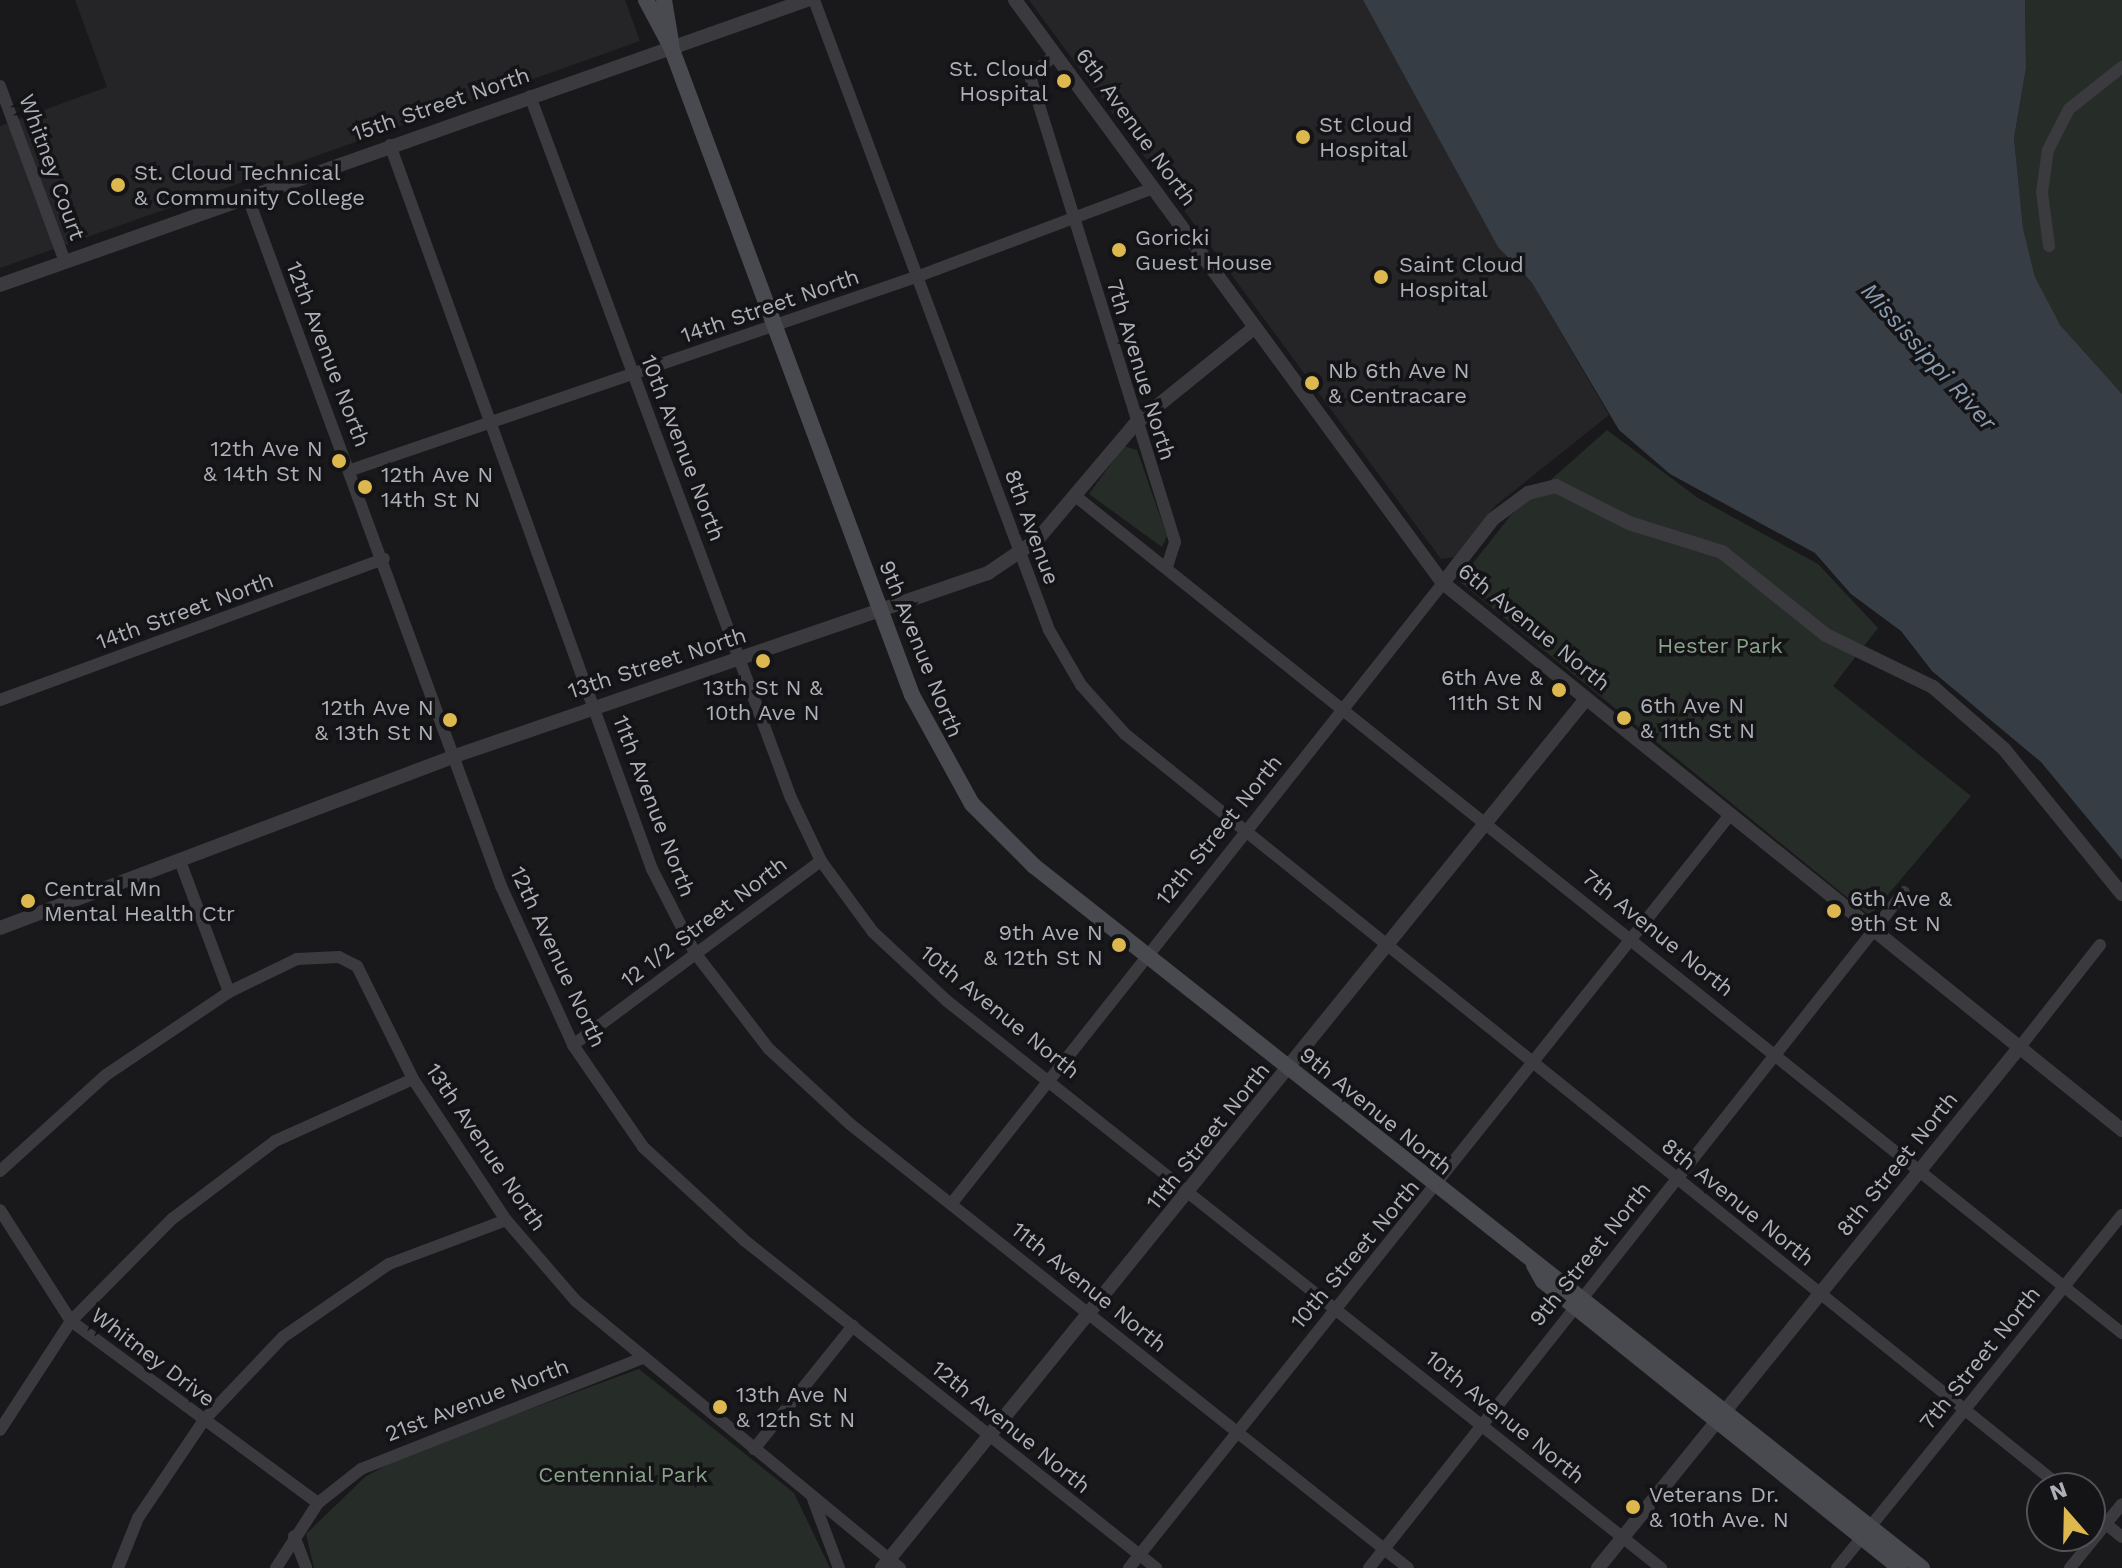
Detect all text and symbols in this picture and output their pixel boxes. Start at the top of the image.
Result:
street label: 6th Avenue North [1070,43,1202,211]
place label: St. Cloud Hospital [949,55,1048,106]
street label: 15th Street North [349,61,533,147]
marker: St. Cloud Hospital [1055,72,1073,90]
street label: Whitney Court [13,90,91,244]
place label: St Cloud Hospital [1319,111,1412,162]
marker: St Cloud Hospital [1294,128,1312,146]
place label: St. Cloud Technical & Community College [134,159,365,210]
marker: St. Cloud Technical & Community College [109,176,127,194]
place label: Goricki Guest House [1135,224,1273,276]
marker: Goricki Guest House [1110,241,1128,259]
place label: Saint Cloud Hospital [1399,251,1524,302]
street label: 12th Avenue North [280,257,376,451]
street label: 14th Street North [678,263,862,349]
marker: Saint Cloud Hospital [1370,266,1392,288]
street label: 7th Avenue North [1101,276,1181,464]
water label: Mississippi River [1854,277,2002,437]
street label: 10th Avenue North [635,351,731,545]
place label: Nb 6th Ave N & Centracare [1328,357,1471,408]
marker: Nb 6th Ave N & Centracare [1303,374,1321,392]
place label: 12th Ave N & 14th St N [202,435,323,486]
marker: 12th Ave N & 14th St N [330,452,348,470]
place label: 12th Ave N 14th St N [381,461,494,512]
street label: 8th Avenue [999,465,1065,589]
marker: 12th Ave N 14th St N [356,478,374,496]
street label: 9th Avenue North [873,556,969,742]
street label: 6th Avenue North [1452,557,1616,697]
street label: 14th Street North [93,567,277,655]
street label: 13th Street North [565,622,749,704]
park label: Hester Park [1657,633,1783,659]
marker: 13th St N & 10th Ave N [754,652,772,670]
place label: 6th Ave & 11th St N [1440,664,1543,716]
place label: 13th St N & 10th Ave N [703,674,823,726]
marker: 6th Ave & 11th St N [1550,681,1568,699]
place label: 6th Ave N & 11th St N [1640,692,1756,744]
place label: 12th Ave N & 13th St N [314,694,434,746]
marker: 6th Ave N & 11th St N [1615,709,1633,727]
marker: 12th Ave N & 13th St N [441,711,459,729]
street label: 11th Avenue North [607,711,701,901]
street label: 12th Street North [1150,750,1288,910]
street label: 12 1/2 Street North [616,851,792,993]
street label: 12th Avenue North [504,862,612,1052]
street label: 7th Avenue North [1577,863,1739,1003]
place label: Central Mn Mental Health Ctr [44,875,236,926]
place label: 6th Ave & 9th St N [1850,885,1953,936]
marker: Central Mn Mental Health Ctr [19,892,37,910]
marker: 6th Ave & 9th St N [1825,902,1843,920]
place label: 9th Ave N & 12th St N [983,919,1103,970]
marker: 9th Ave N & 12th St N [1110,936,1128,954]
street label: 10th Avenue North [915,939,1085,1085]
street label: 9th Avenue North [1294,1041,1458,1181]
street label: 11th Street North [1141,1057,1275,1215]
street label: 13th Avenue North [420,1058,552,1236]
street label: 8th Street North [1831,1087,1963,1241]
street label: 8th Avenue North [1656,1132,1820,1272]
street label: 10th Street North [1285,1174,1425,1334]
street label: 9th Street North [1524,1177,1656,1331]
street label: 11th Avenue North [1006,1216,1172,1358]
street label: 7th Street North [1914,1281,2046,1435]
street label: Whitney Drive [85,1302,221,1412]
street label: 10th Avenue North [1420,1344,1590,1490]
street label: 21st Avenue North [381,1353,573,1447]
street label: 12th Avenue North [926,1355,1096,1499]
place label: 13th Ave N & 12th St N [736,1381,856,1432]
marker: 13th Ave N & 12th St N [711,1398,729,1416]
park label: Centennial Park [538,1462,708,1488]
north arrow [2026,1472,2106,1552]
text: N [2046,1476,2070,1505]
place label: Veterans Dr. & 10th Ave. N [1649,1481,1790,1532]
marker: Veterans Dr. & 10th Ave. N [1624,1498,1642,1516]

